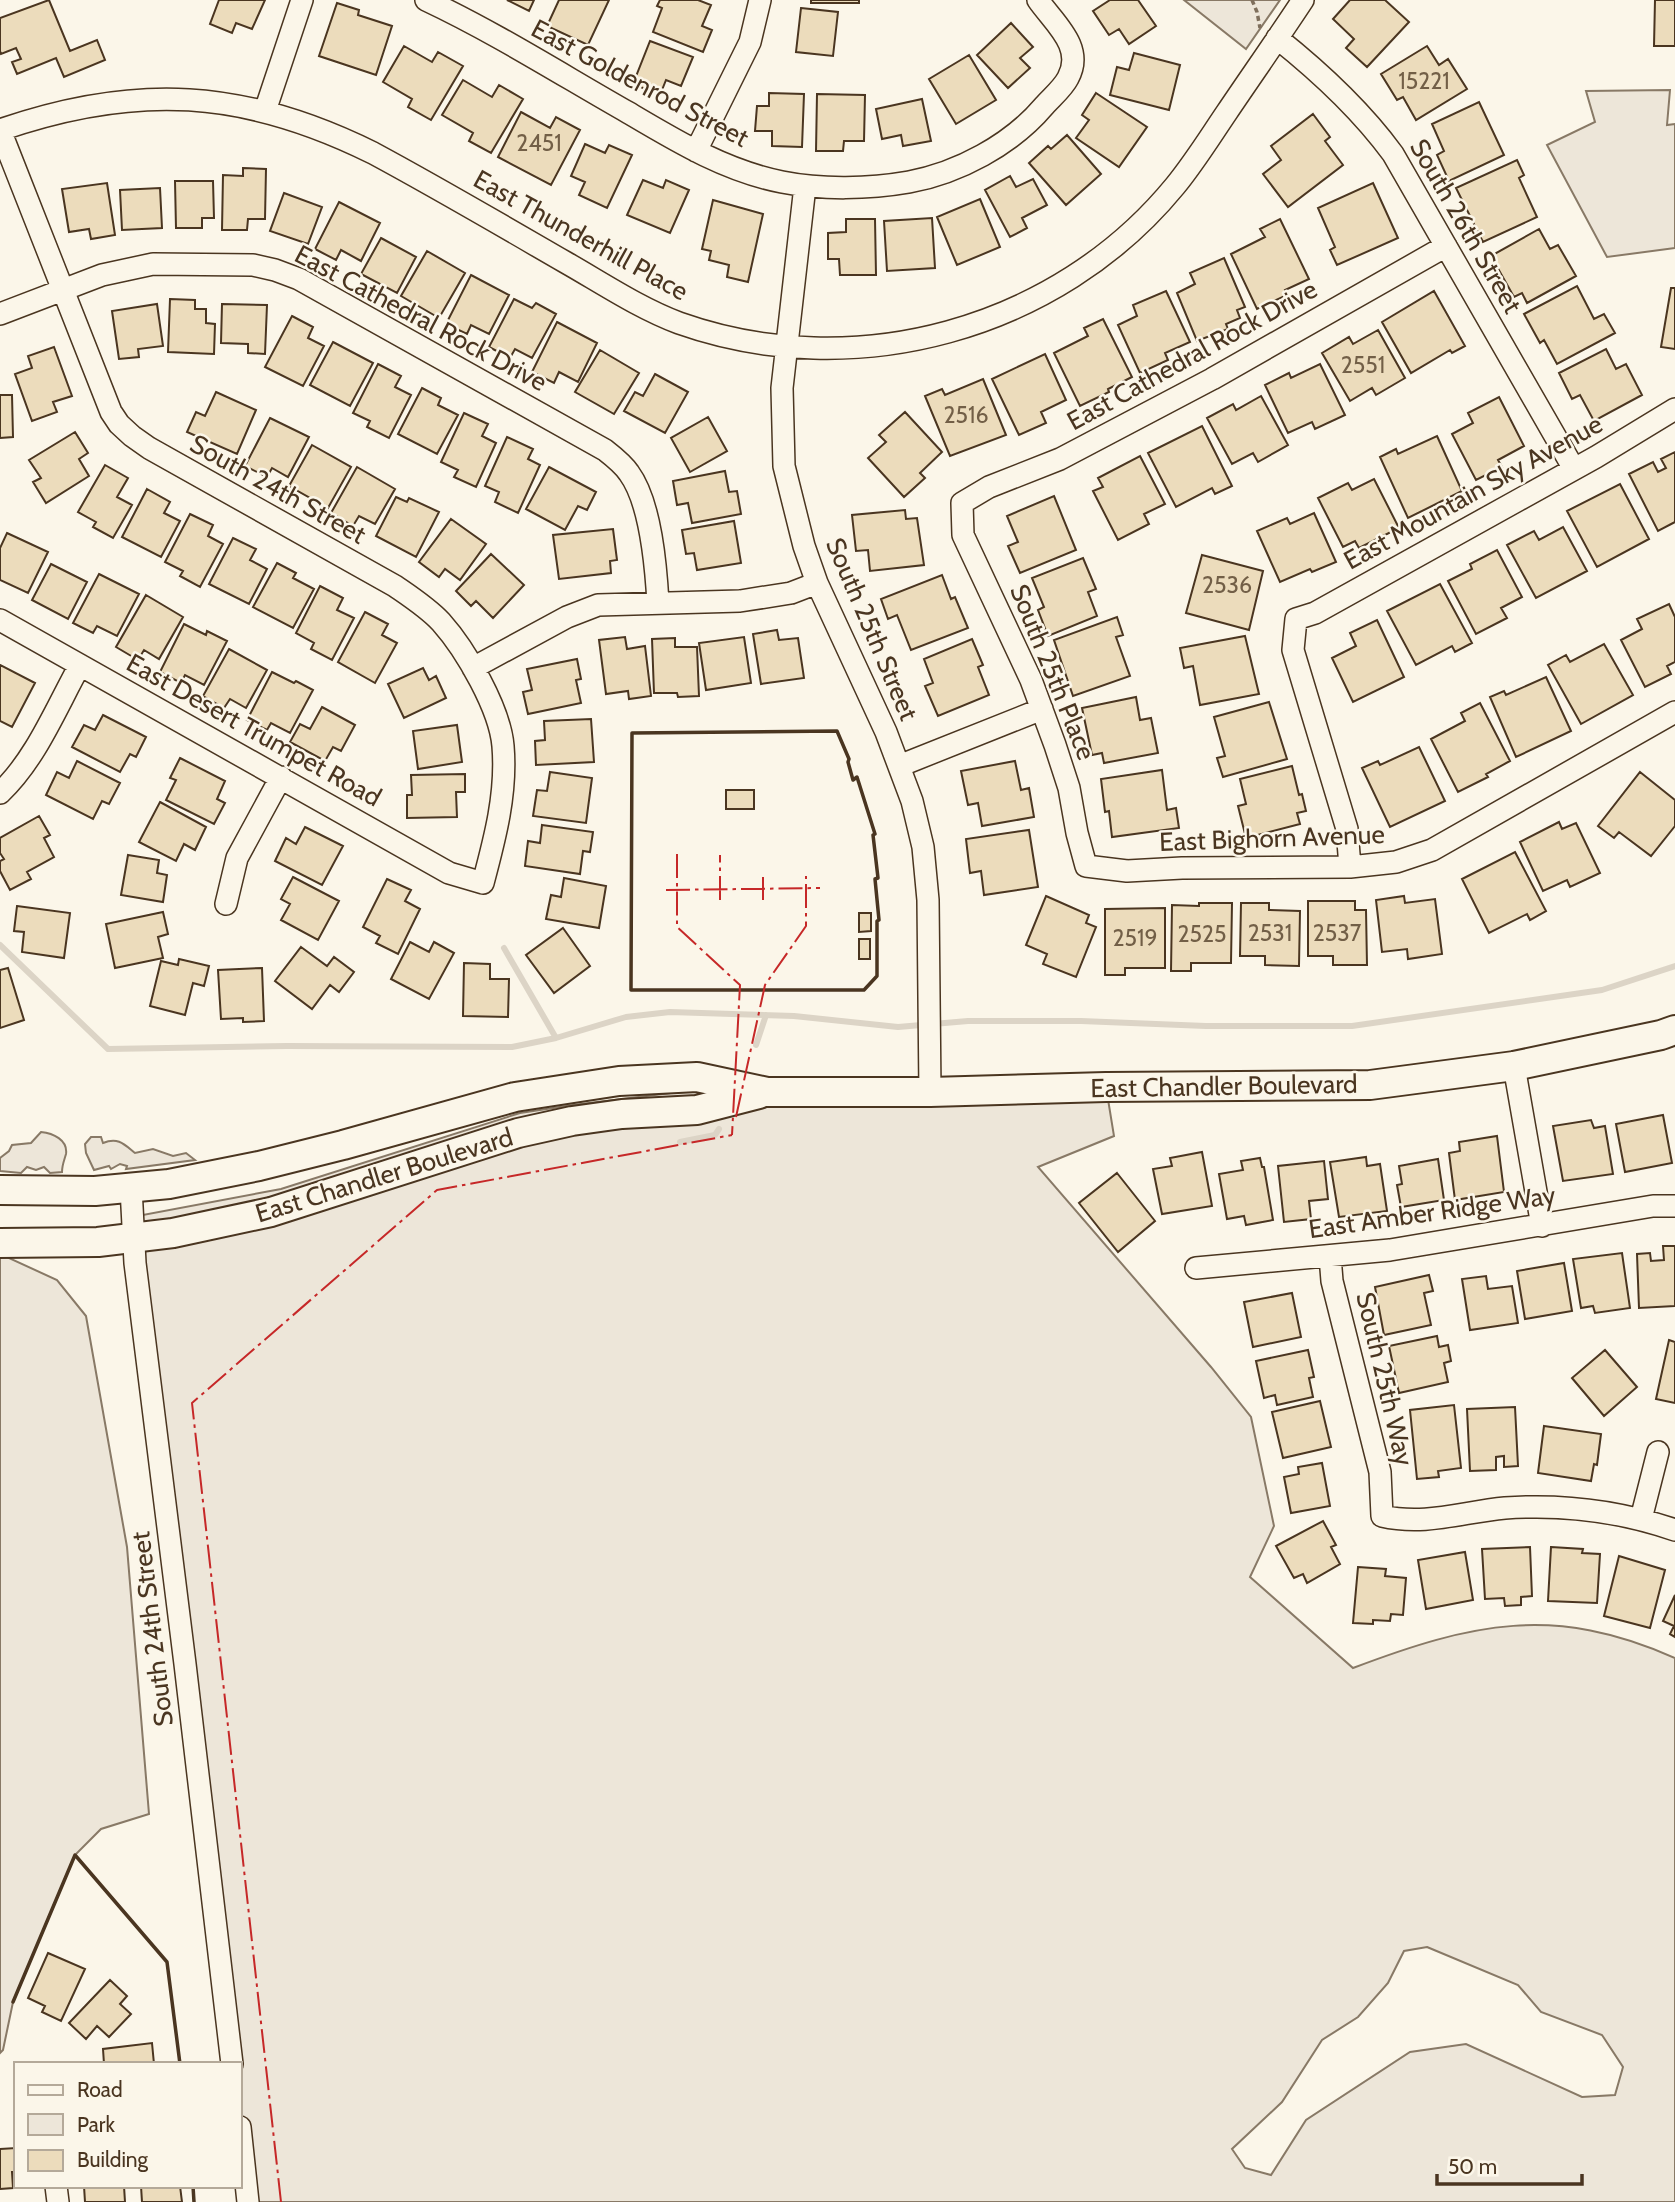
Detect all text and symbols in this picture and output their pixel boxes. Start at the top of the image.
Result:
street label: East Goldenrod Street [526,12,754,154]
house number: 15221 [1398,67,1450,95]
house number: 2451 [516,129,562,157]
street label: South 26th Street [1403,133,1529,319]
street label: East Thunderhill Place [468,163,694,307]
street label: East Cathedral Rock Drive [290,238,552,398]
street label: East Cathedral Rock Drive [1061,273,1323,437]
house number: 2551 [1341,351,1385,379]
house number: 2516 [943,401,989,429]
street label: East Mountain Sky Avenue [1338,408,1608,576]
street label: South 24th Street [185,427,372,551]
street label: South 25th Street [819,533,925,725]
house number: 2536 [1202,571,1252,599]
street label: South 25th Place [1003,580,1103,764]
street label: East Desert Trumpet Road [121,647,387,813]
street label: East Bighorn Avenue [1159,818,1385,858]
house number: 2531 [1248,919,1292,947]
house number: 2537 [1313,919,1362,947]
house number: 2525 [1178,920,1227,948]
house number: 2519 [1112,924,1158,952]
street label: East Chandler Boulevard [1090,1068,1358,1104]
street label: East Chandler Boulevard [252,1121,516,1229]
street label: East Amber Ridge Way [1306,1179,1558,1245]
street label: South 25th Way [1350,1289,1420,1469]
street label: South 24th Street [124,1530,180,1728]
legend [14,2062,242,2188]
text: Road [77,2077,123,2102]
text: Park [77,2112,115,2137]
scale bar [1437,2142,1582,2186]
text: Building [77,2147,149,2172]
text: 50 m [1448,2154,1497,2179]

